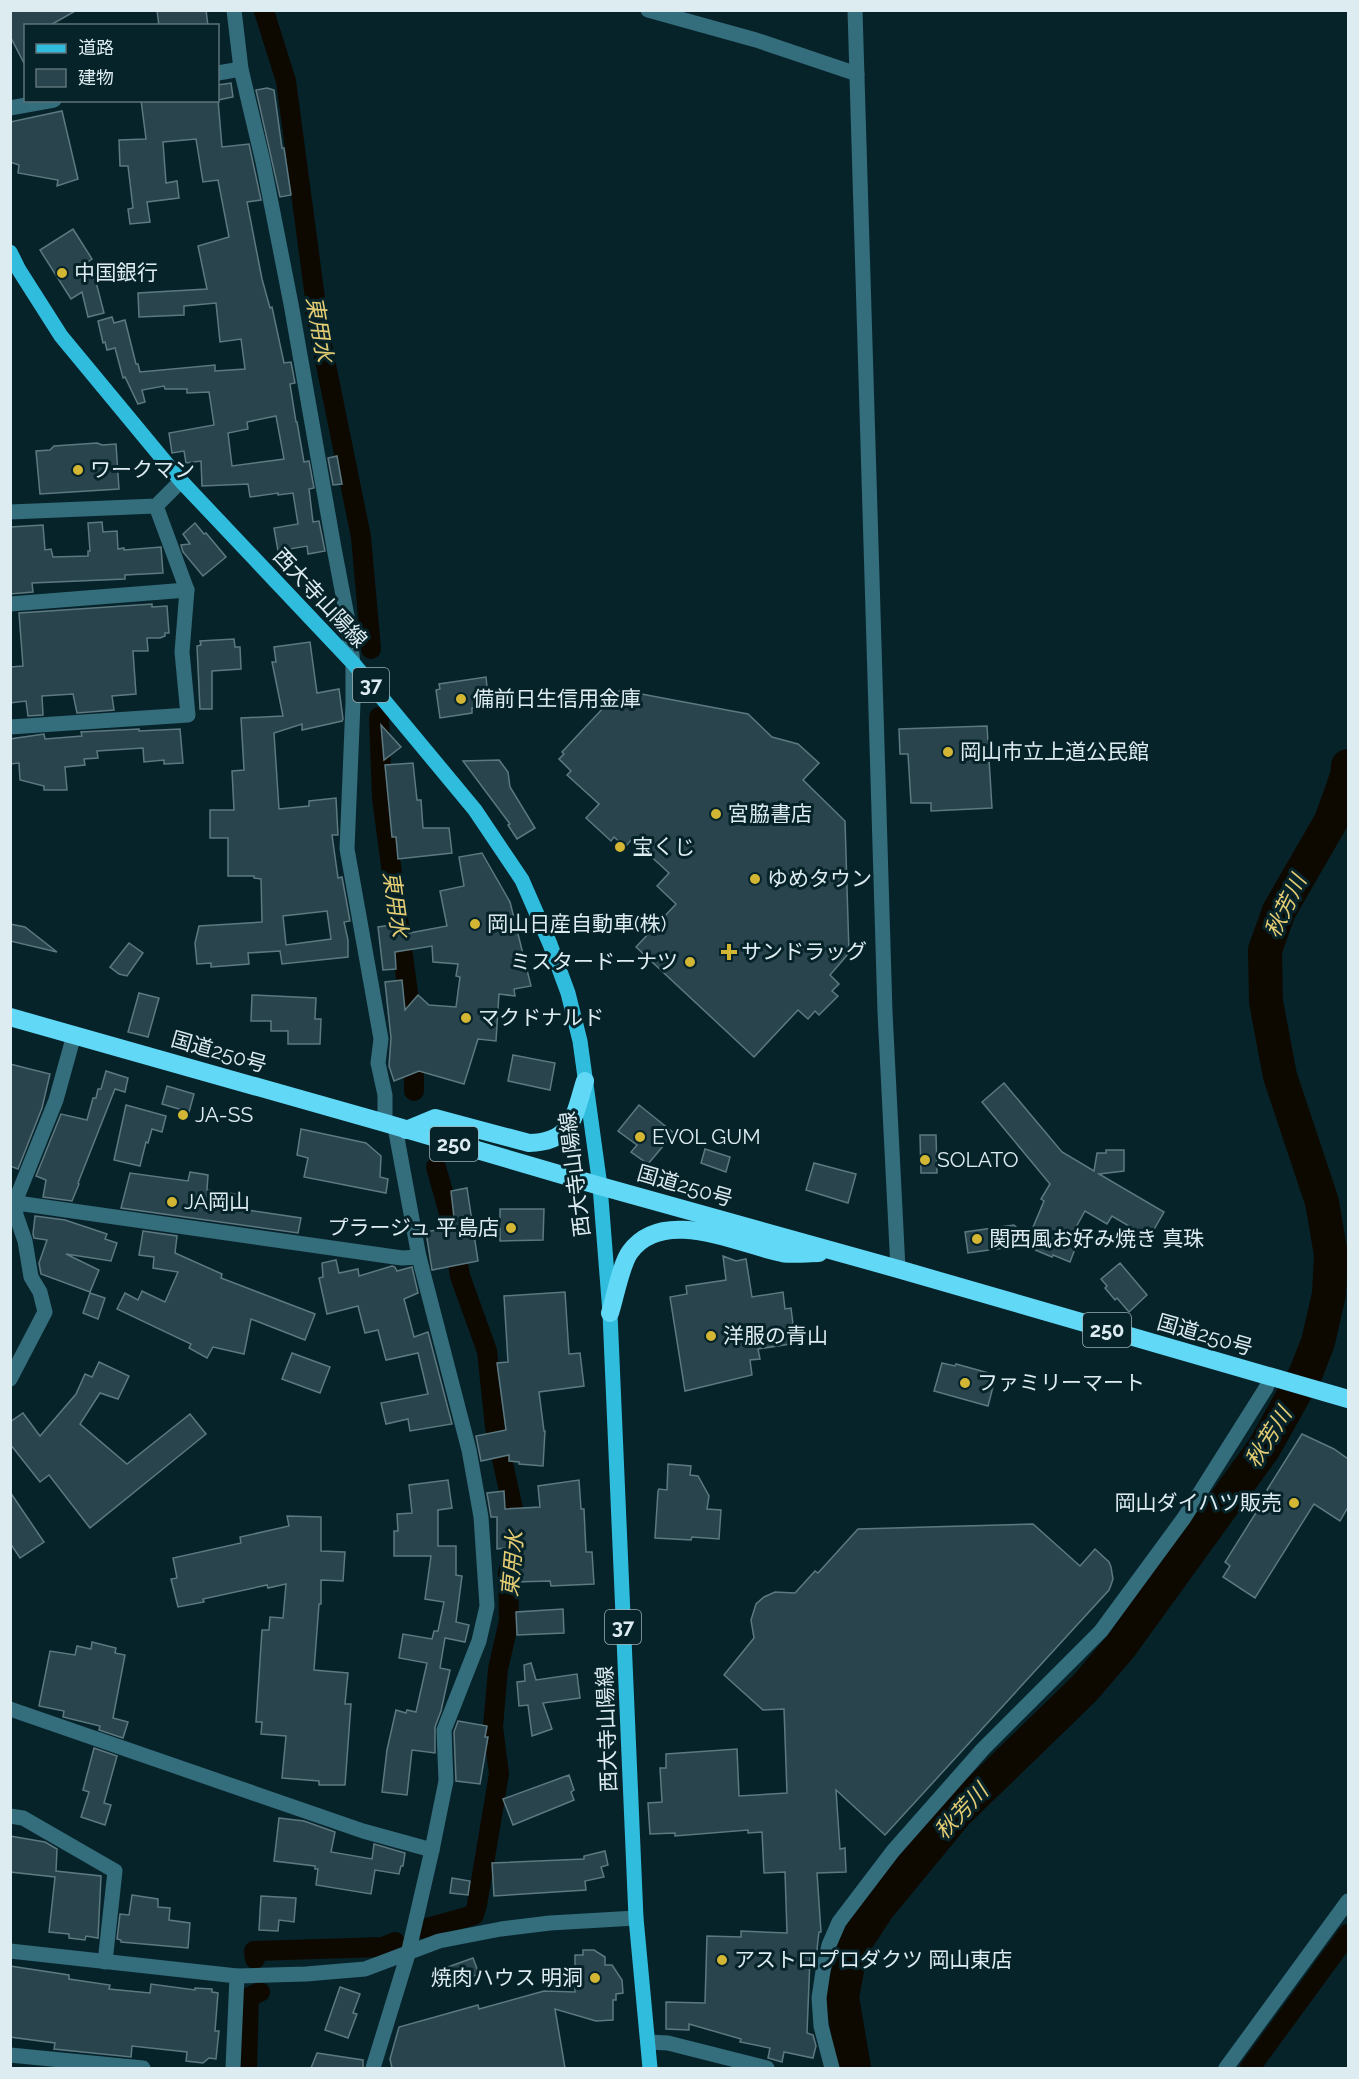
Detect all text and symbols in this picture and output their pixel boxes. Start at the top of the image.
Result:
legend [24,24,219,102]
text: 道路 [78,37,114,58]
text: 建物 [78,67,114,88]
place label: 中国銀行 [74,260,158,285]
marker: 中国銀行 [55,266,69,280]
water label: 東用水 [301,294,339,366]
place label: ワークマン [90,457,195,482]
marker: ワークマン [71,463,85,477]
street label: 西大寺山陽線 [268,543,372,652]
road number: 37 [353,668,389,702]
place label: 備前日生信用金庫 [473,686,641,711]
marker: 備前日生信用金庫 [454,692,468,706]
place label: 岡山市立上道公民館 [960,739,1149,764]
marker: 岡山市立上道公民館 [941,745,955,759]
place label: 宮脇書店 [728,801,812,826]
marker: 宮脇書店 [709,807,723,821]
place label: 宝くじ [632,834,695,859]
marker: 宝くじ [613,840,627,854]
place label: ゆめタウン [767,866,872,891]
water label: 秋芳川 [1259,869,1312,941]
water label: 東用水 [379,870,414,940]
marker: ゆめタウン [748,872,762,886]
place label: 岡山日産自動車(株) [487,911,666,936]
marker: 岡山日産自動車(株) [468,917,482,931]
place label: サンドラッグ [741,939,867,964]
marker: サンドラッグ [722,945,736,959]
place label: ミスタードーナツ [510,949,678,974]
marker: ミスタードーナツ [683,955,697,969]
place label: マクドナルド [478,1005,604,1030]
marker: マクドナルド [459,1011,473,1025]
street label: 国道250号 [168,1026,270,1077]
place label: JA-SS [195,1102,253,1127]
marker: JA-SS [176,1108,190,1122]
street label: 西大寺山陽線 [554,1110,595,1238]
place label: EVOL GUM [652,1124,761,1149]
road number: 250 [430,1127,478,1161]
marker: EVOL GUM [633,1130,647,1144]
place label: SOLATO [937,1147,1019,1172]
marker: SOLATO [918,1153,932,1167]
street label: 国道250号 [634,1160,736,1211]
place label: JA岡山 [184,1189,250,1214]
marker: JA岡山 [165,1195,179,1209]
place label: プラージュ 平島店 [328,1215,499,1240]
marker: プラージュ 平島店 [504,1221,518,1235]
place label: 関西風お好み焼き 真珠 [989,1226,1204,1251]
marker: 関西風お好み焼き 真珠 [970,1232,984,1246]
street label: 国道250号 [1154,1309,1256,1360]
road number: 250 [1083,1313,1131,1347]
place label: 洋服の青山 [723,1323,828,1348]
marker: 洋服の青山 [704,1329,718,1343]
place label: ファミリーマート [977,1370,1145,1395]
marker: ファミリーマート [958,1376,972,1390]
water label: 秋芳川 [1239,1400,1298,1472]
place label: 岡山ダイハツ販売 [1114,1490,1282,1515]
marker: 岡山ダイハツ販売 [1287,1496,1301,1510]
water label: 東用水 [496,1528,528,1598]
road number: 37 [605,1610,641,1644]
street label: 西大寺山陽線 [592,1666,621,1792]
water label: 秋芳川 [929,1777,994,1844]
place label: アストロプロダクツ 岡山東店 [734,1947,1012,1972]
marker: アストロプロダクツ 岡山東店 [715,1953,729,1967]
place label: 焼肉ハウス 明洞 [431,1965,583,1990]
marker: 焼肉ハウス 明洞 [588,1971,602,1985]

